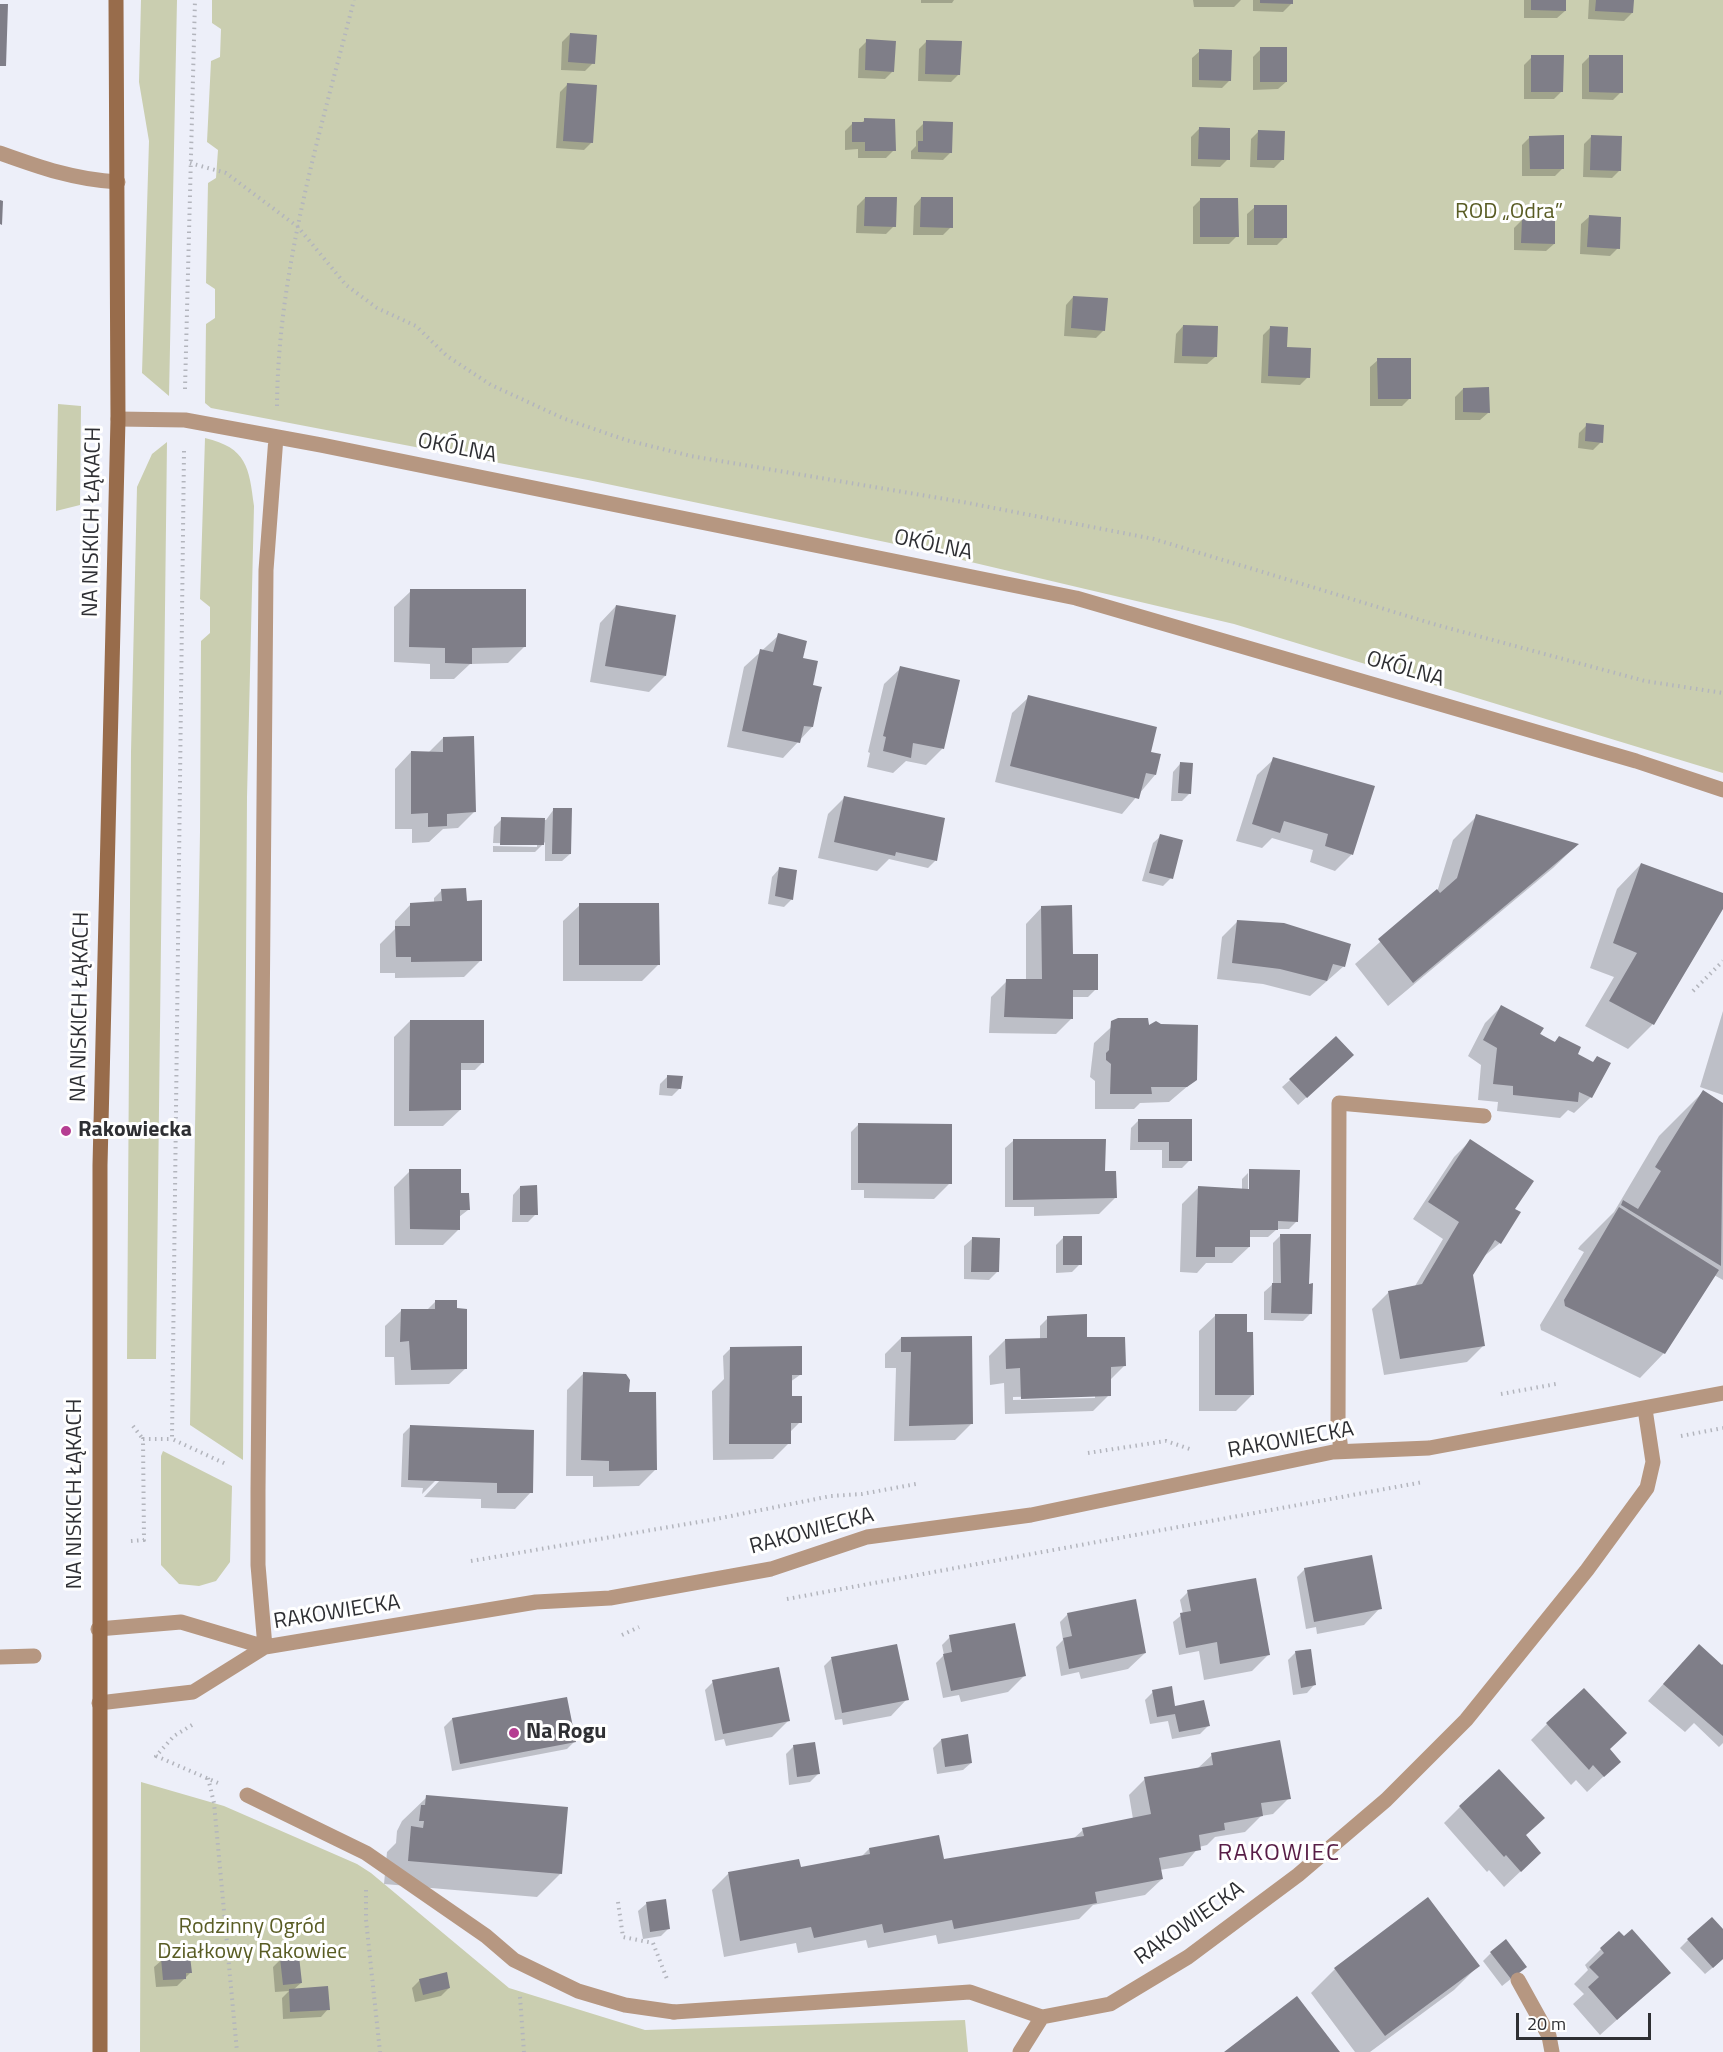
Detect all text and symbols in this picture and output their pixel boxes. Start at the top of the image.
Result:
park label: ROD „Odra” [1455,200,1563,226]
street label: NA NISKICH ŁĄKACH [78,427,108,617]
street label: OKÓLNA [415,428,499,470]
street label: OKÓLNA [891,525,975,567]
street label: OKÓLNA [1363,646,1447,694]
street label: NA NISKICH ŁĄKACH [66,912,96,1102]
place label: Rakowiecka [78,1118,192,1144]
marker: Rakowiecka [59,1124,73,1138]
street label: NA NISKICH ŁĄKACH [63,1399,89,1589]
street label: RAKOWIECKA [1226,1417,1356,1465]
street label: RAKOWIECKA [747,1503,877,1561]
street label: RAKOWIECKA [272,1590,402,1636]
place label: Na Rogu [526,1720,606,1746]
marker: Na Rogu [507,1726,521,1740]
district label: RAKOWIEC [1217,1840,1341,1868]
street label: RAKOWIECKA [1130,1877,1250,1971]
park label: Rodzinny Ogród Działkowy Rakowiec [157,1915,347,1966]
scale bar [1519,2001,1654,2039]
text: 20 m [1527,2010,1566,2037]

